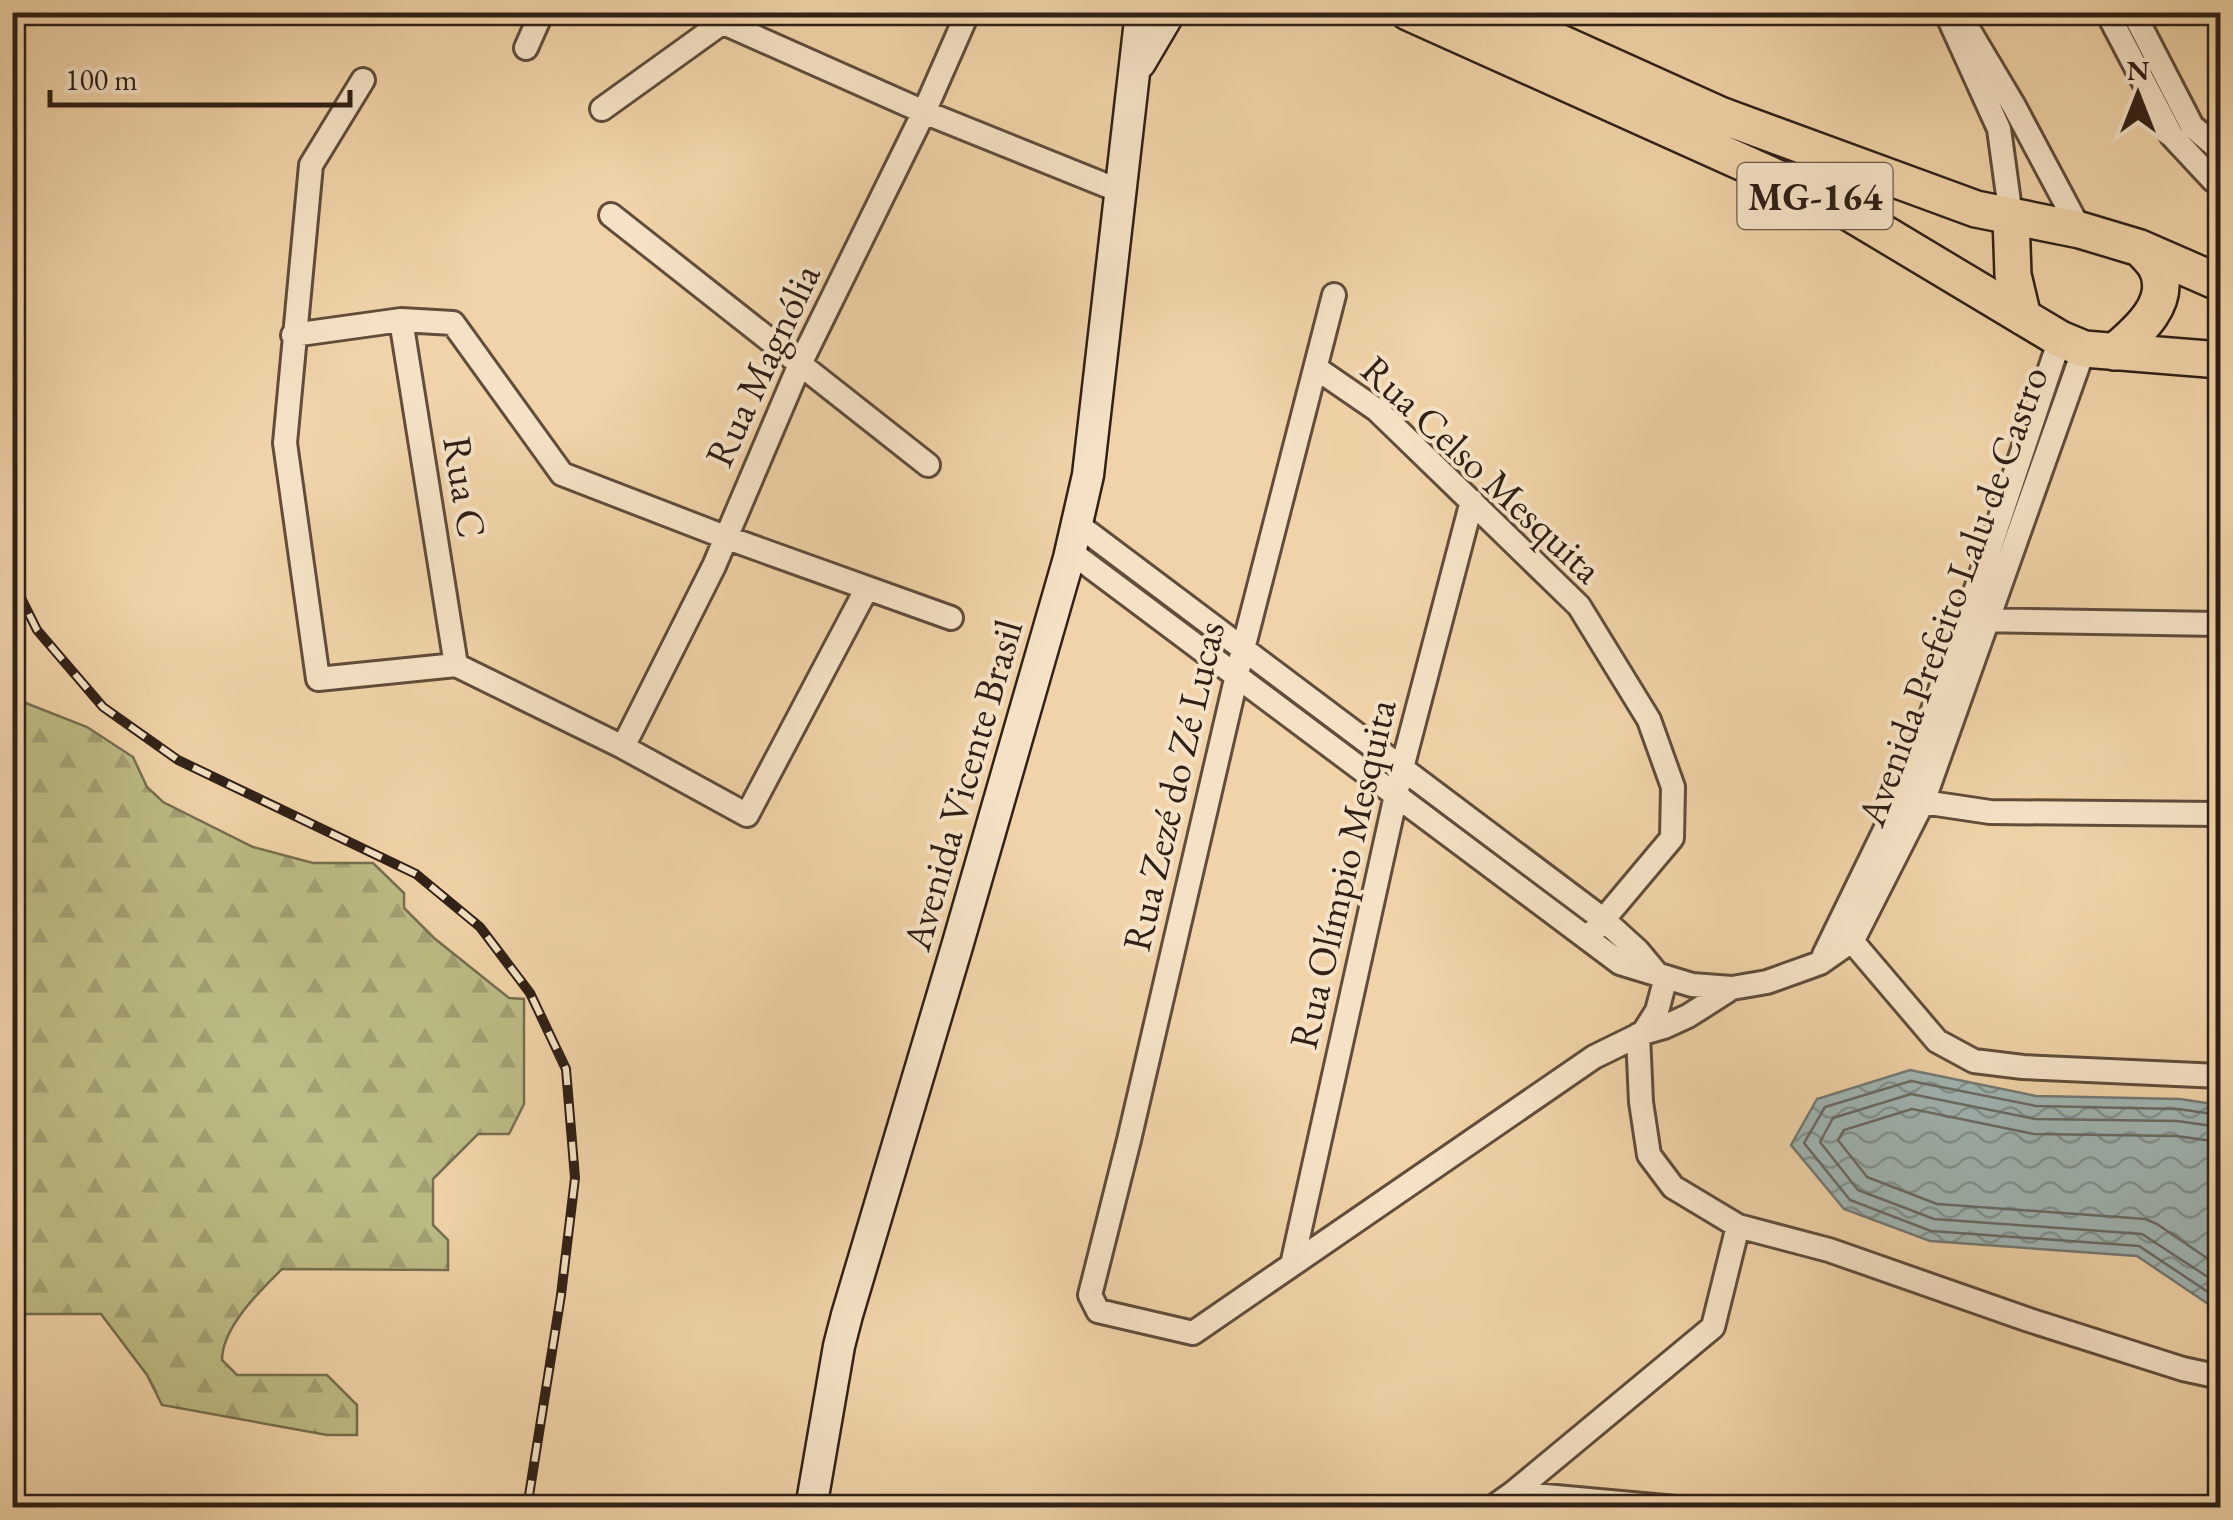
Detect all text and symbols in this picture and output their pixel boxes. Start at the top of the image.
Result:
scale bar [50,45,350,107]
north arrow [2088,45,2188,145]
text: N [2127,52,2150,88]
text: 100 m [65,60,138,99]
road number: MG-164 [1738,163,1892,229]
street label: Rua Magnólia [692,255,832,475]
street label: Rua Celso Mesquita [1350,344,1614,594]
street label: Avenida Prefeito Lalu de Castro [1844,359,2059,834]
street label: Rua C [431,433,499,541]
street label: Avenida Vicente Brasil [890,614,1034,957]
street label: Rua Zezé do Zé Lucas [1110,616,1236,956]
street label: Rua Olímpio Mesquita [1277,694,1407,1054]

